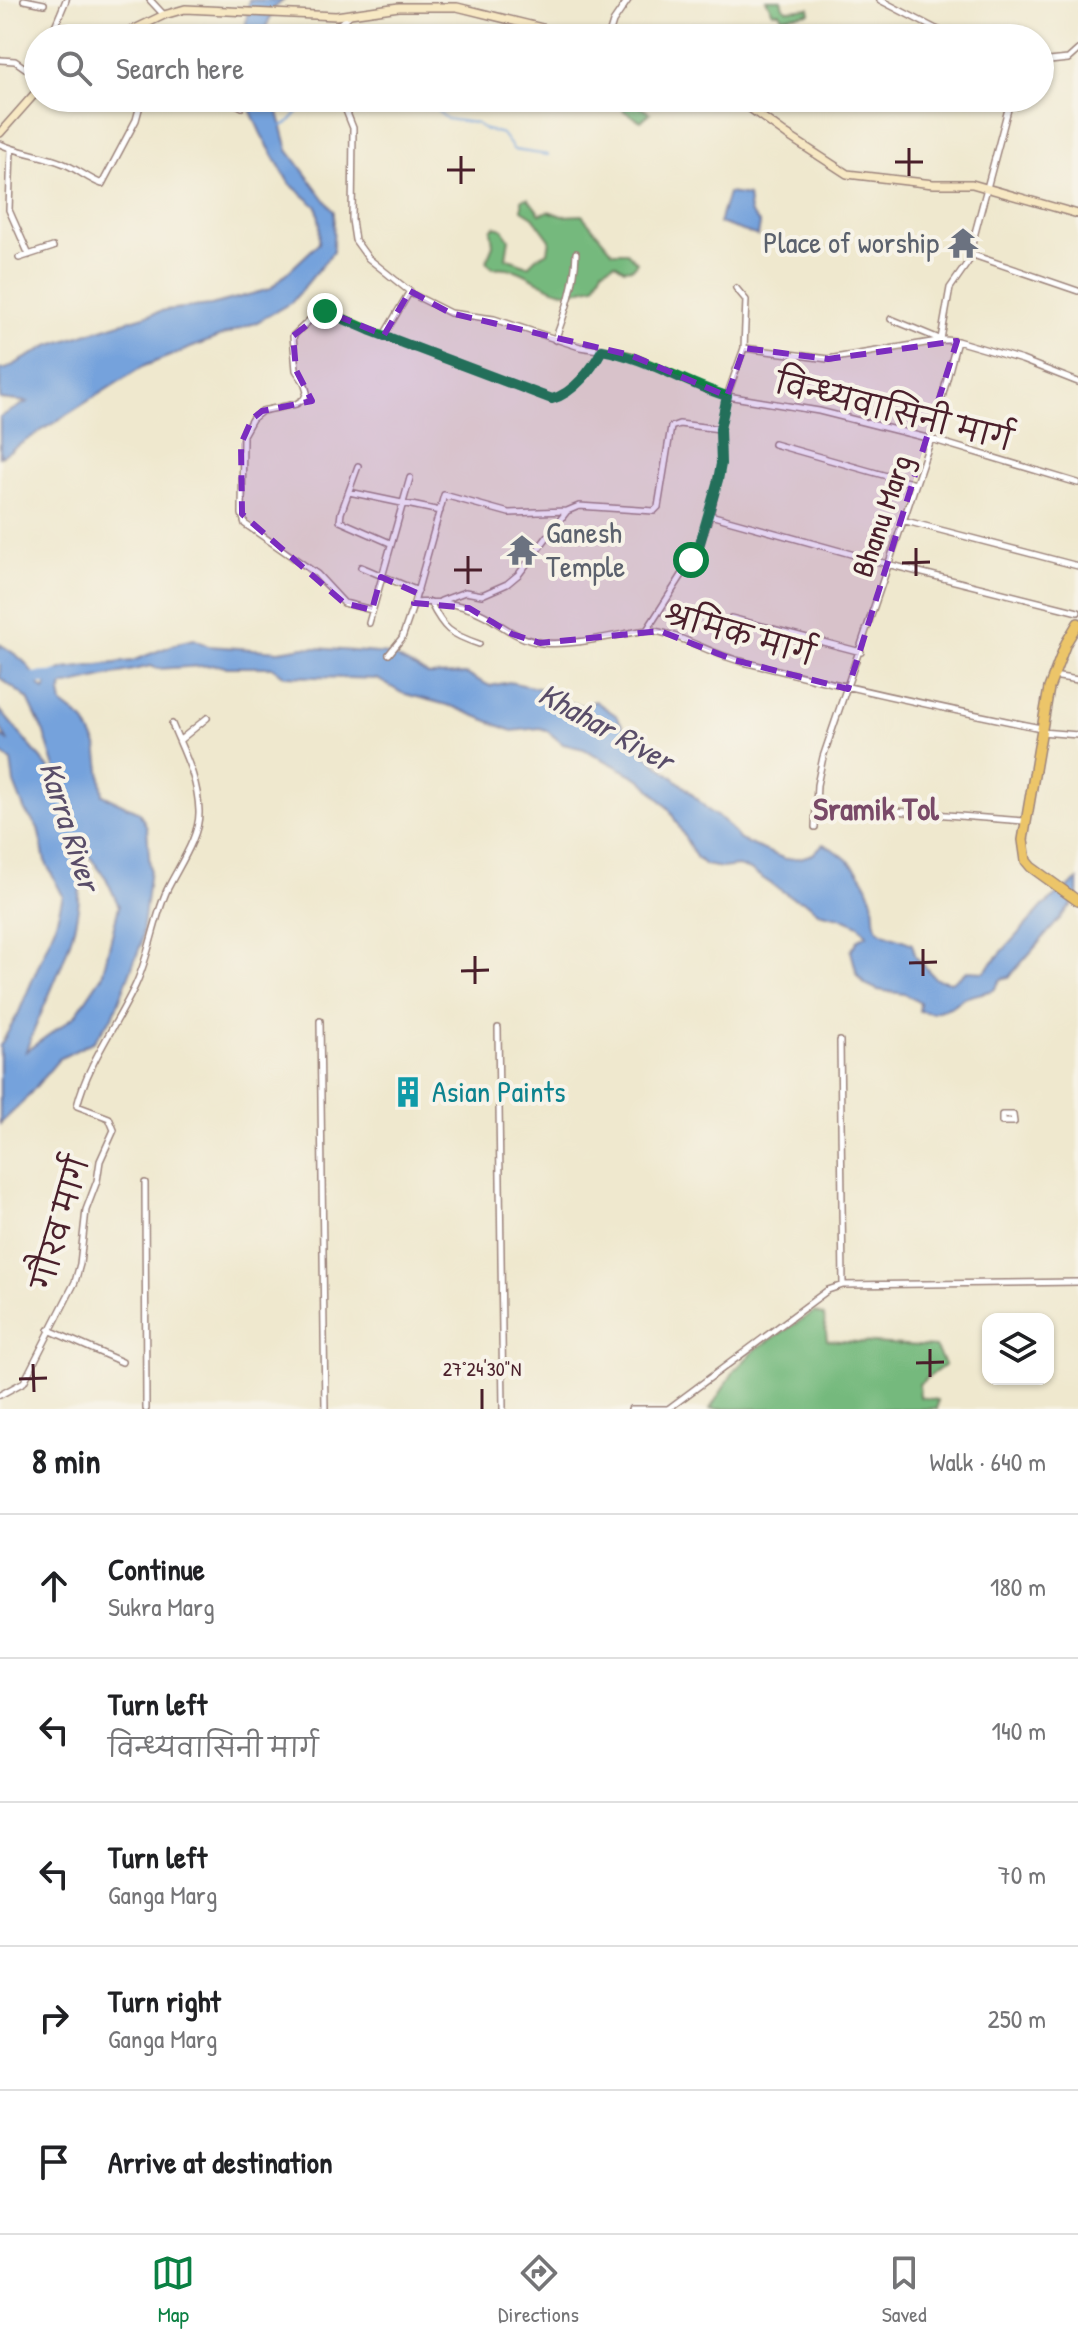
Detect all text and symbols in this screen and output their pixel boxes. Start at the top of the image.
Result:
search box [24,24,1054,112]
icon: search [52,46,96,90]
text: Search here [116,48,244,88]
place label: Place of worship [763,222,939,262]
temple icon: Place of worship [946,226,980,260]
route end [307,293,343,329]
street label: विन्ध्यवासिनी मार्ग [770,360,1019,460]
street label: Bhanu Marg [842,449,921,582]
place label: Ganesh Temple [546,512,625,586]
temple icon: Ganesh Temple [505,533,539,567]
route start [673,542,709,578]
street label: श्रमिक मार्ग [659,592,821,675]
water label: Khahar River [531,672,685,783]
water label: Karra River [29,756,113,899]
district label: Sramik Tol [813,787,940,830]
place label: Asian Paints [432,1071,565,1111]
building icon: Asian Paints [391,1075,425,1109]
street label: गौरव मार्ग [16,1149,98,1296]
map controls [982,1313,1054,1385]
button: layers [982,1313,1054,1385]
text: 27°24'30"N [443,1355,521,1382]
text: 8 min [32,1438,101,1484]
text: Walk · 640 m [929,1444,1046,1479]
text: Continue [108,1549,205,1589]
icon: ahead [32,1564,76,1608]
text: 180 m [990,1569,1046,1604]
text: Sukra Marg [108,1589,215,1624]
text: Turn left [108,1684,207,1724]
icon: left [32,1708,76,1752]
text: 140 m [992,1713,1046,1748]
text: विन्ध्यवासिनी मार्ग [108,1730,319,1765]
text: Turn left [108,1837,207,1877]
icon: left [32,1852,76,1896]
text: 70 m [998,1857,1046,1892]
text: Ganga Marg [108,1877,217,1912]
text: Turn right [108,1981,221,2021]
icon: right [32,1996,76,2040]
text: 250 m [988,2001,1046,2036]
text: Ganga Marg [108,2021,217,2056]
icon: arrive [32,2140,76,2184]
text: Arrive at destination [108,2142,333,2182]
tab: Map [151,2251,195,2329]
tab: Directions [498,2251,579,2329]
tab: Saved [882,2251,927,2329]

